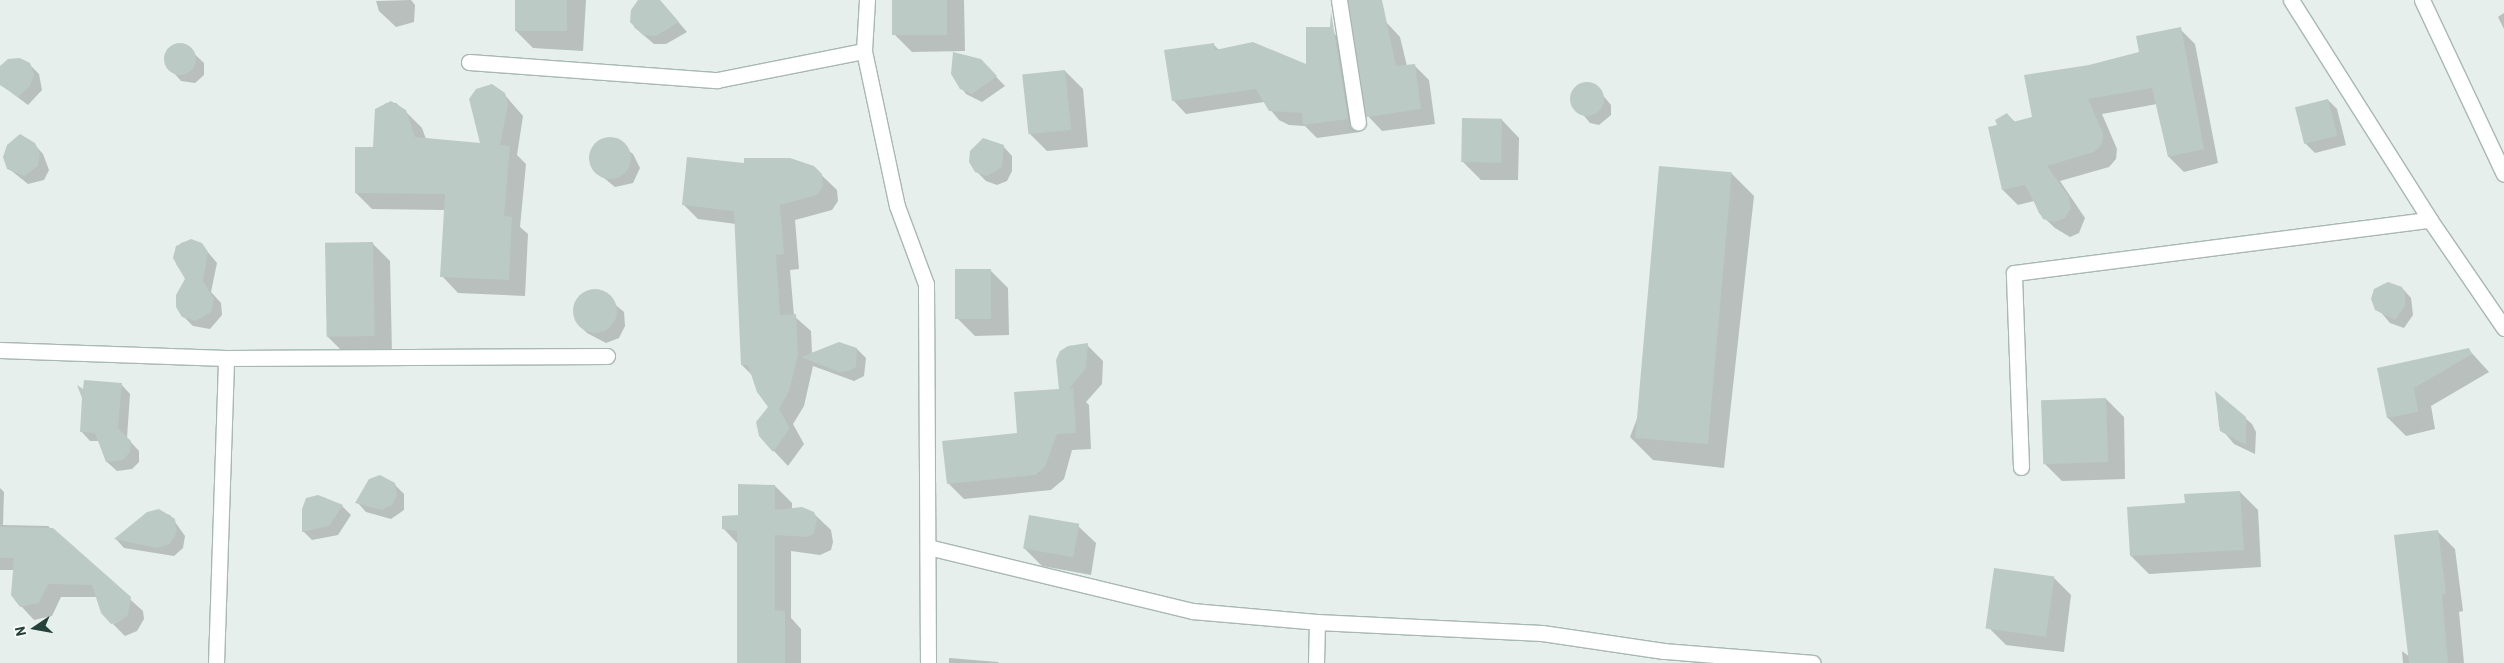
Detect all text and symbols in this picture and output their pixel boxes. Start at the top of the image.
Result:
north arrow [10,603,60,653]
text: N [11,625,29,638]

